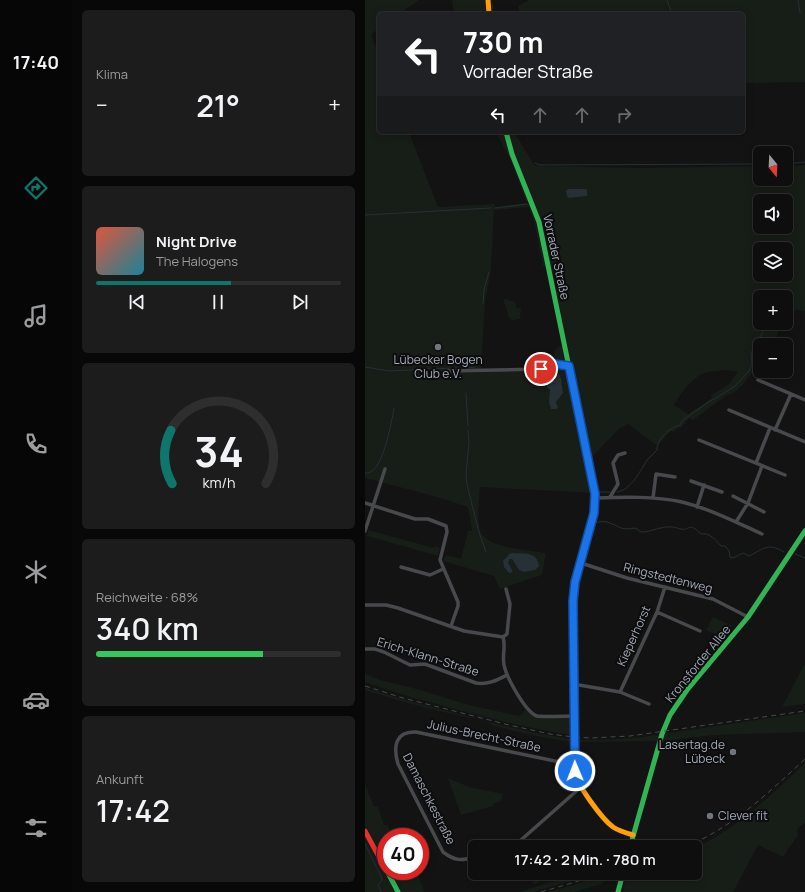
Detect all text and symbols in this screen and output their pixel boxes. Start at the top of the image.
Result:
text: 730 m [463,23,543,61]
icon: left [397,28,449,80]
text: 17:40 [13,50,59,74]
text: Vorrader Straße [463,59,593,83]
text: Klima [96,65,128,83]
text: 21° [196,85,240,126]
text: − [96,90,108,120]
text: + [328,90,341,120]
icon: left [487,104,509,126]
icon: ahead [529,104,551,126]
icon: ahead [571,104,593,126]
icon: right [613,104,635,126]
north arrow [753,146,793,186]
map controls [753,146,793,378]
icon: directions [22,174,50,202]
button: sound [753,194,793,234]
street label: Vorrader Straße [539,213,574,301]
text: Night Drive [156,231,237,252]
button: layers [753,242,793,282]
text: The Halogens [156,252,238,270]
button: + [753,290,793,330]
icon: previous [126,291,148,313]
icon: pause [207,291,229,313]
icon: next [289,291,311,313]
icon: music [22,302,50,330]
button: − [753,338,793,378]
marker: Lübecker Bogen Club e.V. [433,342,443,352]
place label: Lübecker Bogen Club e.V. [393,351,483,382]
pin [524,352,558,386]
icon: arrive [530,358,552,380]
text: 34 [194,423,243,479]
icon: phone [22,430,50,458]
text: km/h [202,473,235,492]
icon: climate [22,558,50,586]
street label: Ringstedtenweg [622,558,714,597]
text: Reichweite · 68% [96,588,198,606]
street label: Kieperhorst [613,603,655,669]
text: 340 km [96,608,199,649]
street label: Kronsforder Allee [661,621,734,706]
street label: Erich-Klann-Straße [375,633,481,680]
icon: car [22,686,50,714]
street label: Julius-Brecht-Straße [426,715,543,756]
place label: Lasertag.de Lübeck [659,736,726,767]
marker: Lasertag.de Lübeck [728,747,738,757]
street label: Damaschkestraße [399,750,460,847]
position arrow [554,750,596,792]
text: Ankunft [96,770,144,788]
text: 17:42 [96,790,170,831]
place label: Clever fit [718,807,768,824]
marker: Clever fit [705,811,715,821]
icon: filters [22,814,50,842]
speed limit sign: 40 [377,828,429,880]
text: 17:42 · 2 Min. · 780 m [514,849,656,870]

